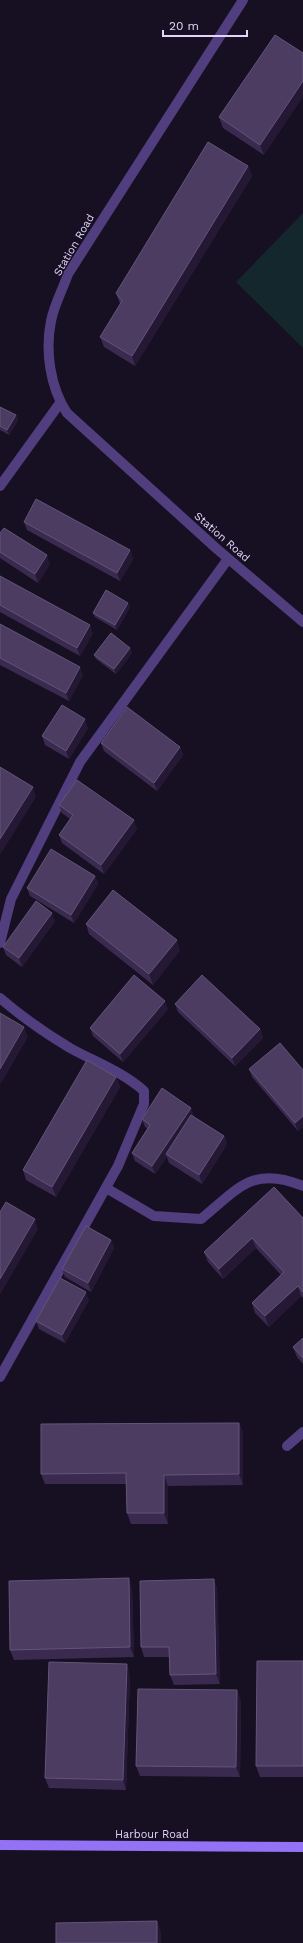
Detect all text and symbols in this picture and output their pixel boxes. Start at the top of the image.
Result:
scale bar [163,12,247,38]
text: 20 m [169,19,199,33]
street label: Station Road [51,212,97,278]
street label: Station Road [192,509,252,565]
street label: Harbour Road [115,1828,189,1841]

